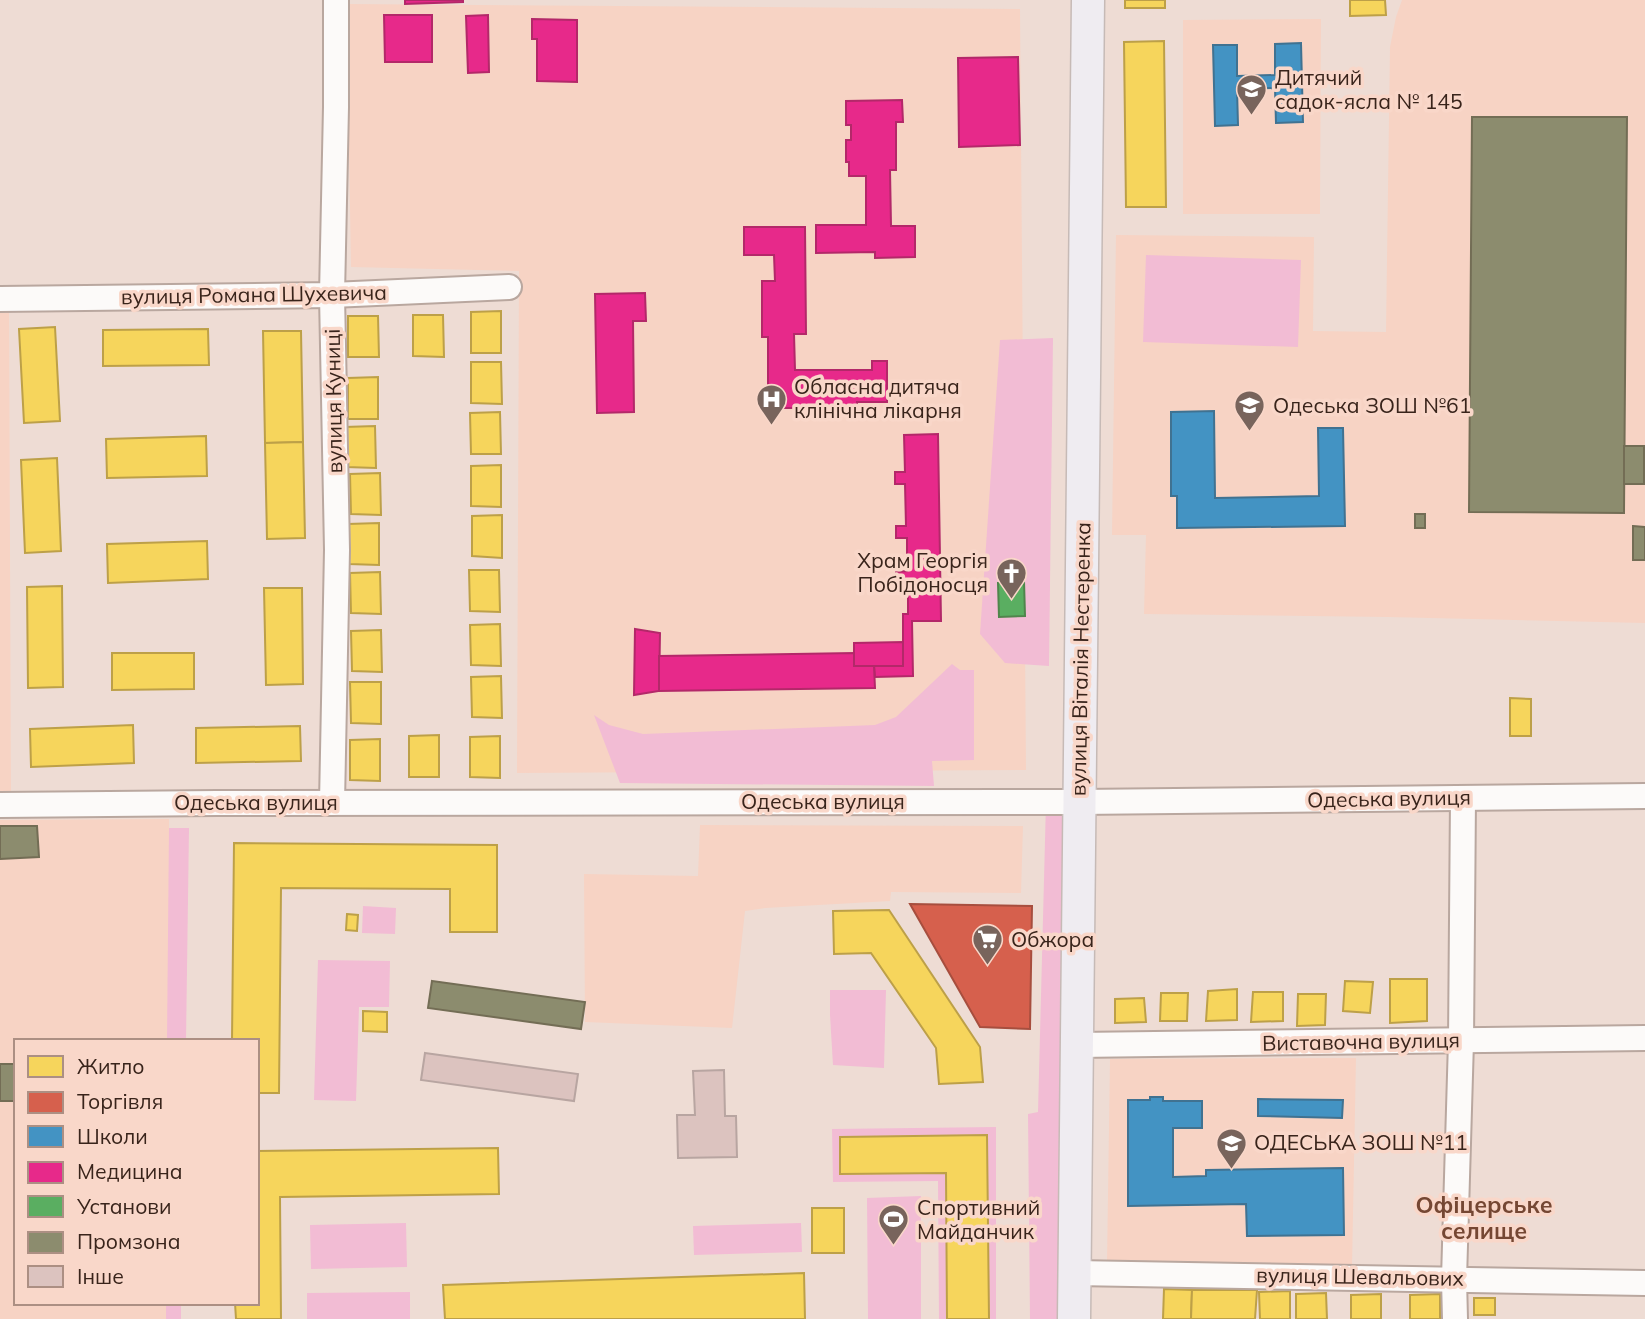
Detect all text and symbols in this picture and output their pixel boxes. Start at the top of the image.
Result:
place label: Дитячий садок-ясла № 145 [1275,64,1463,114]
school or university icon: Дитячий садок-ясла № 145 [1235,73,1269,117]
street label: вулиця Романа Шухевича [121,279,387,309]
street label: вулиця Куниці [319,328,347,474]
place label: Обласна дитяча клінічна лікарня [794,373,962,423]
hospital icon: Обласна дитяча клінічна лікарня [754,382,788,426]
school or university icon: Одеська ЗОШ №61 [1233,389,1267,433]
place label: Одеська ЗОШ №61 [1273,392,1471,418]
street label: вулиця Віталія Нестеренка [1065,522,1095,796]
place label: Храм Георгія Побідоносця [857,547,988,597]
church icon: Храм Георгія Побідоносця [994,556,1028,600]
street label: Одеська вулиця [1307,784,1471,812]
street label: Одеська вулиця [741,788,905,814]
street label: Одеська вулиця [174,789,338,815]
supermarket icon: Обжора [971,923,1005,967]
place label: Обжора [1011,926,1094,952]
street label: Виставочна вулиця [1262,1026,1460,1056]
legend [14,1039,259,1305]
text: Житло [77,1053,144,1079]
text: Торгівля [77,1088,163,1114]
text: Школи [77,1123,148,1149]
school or university icon: ОДЕСЬКА ЗОШ №11 [1214,1126,1248,1170]
place label: ОДЕСЬКА ЗОШ №11 [1254,1129,1468,1155]
text: Медицина [77,1158,183,1184]
district label: Офіцерське селище [1415,1190,1553,1245]
text: Установи [76,1193,172,1219]
place label: Спортивний Майданчик [917,1194,1040,1244]
sports icon: Спортивний Майданчик [877,1203,911,1247]
text: Промзона [77,1228,180,1254]
street label: вулиця Шевальових [1256,1261,1465,1291]
text: Інше [77,1263,124,1289]

